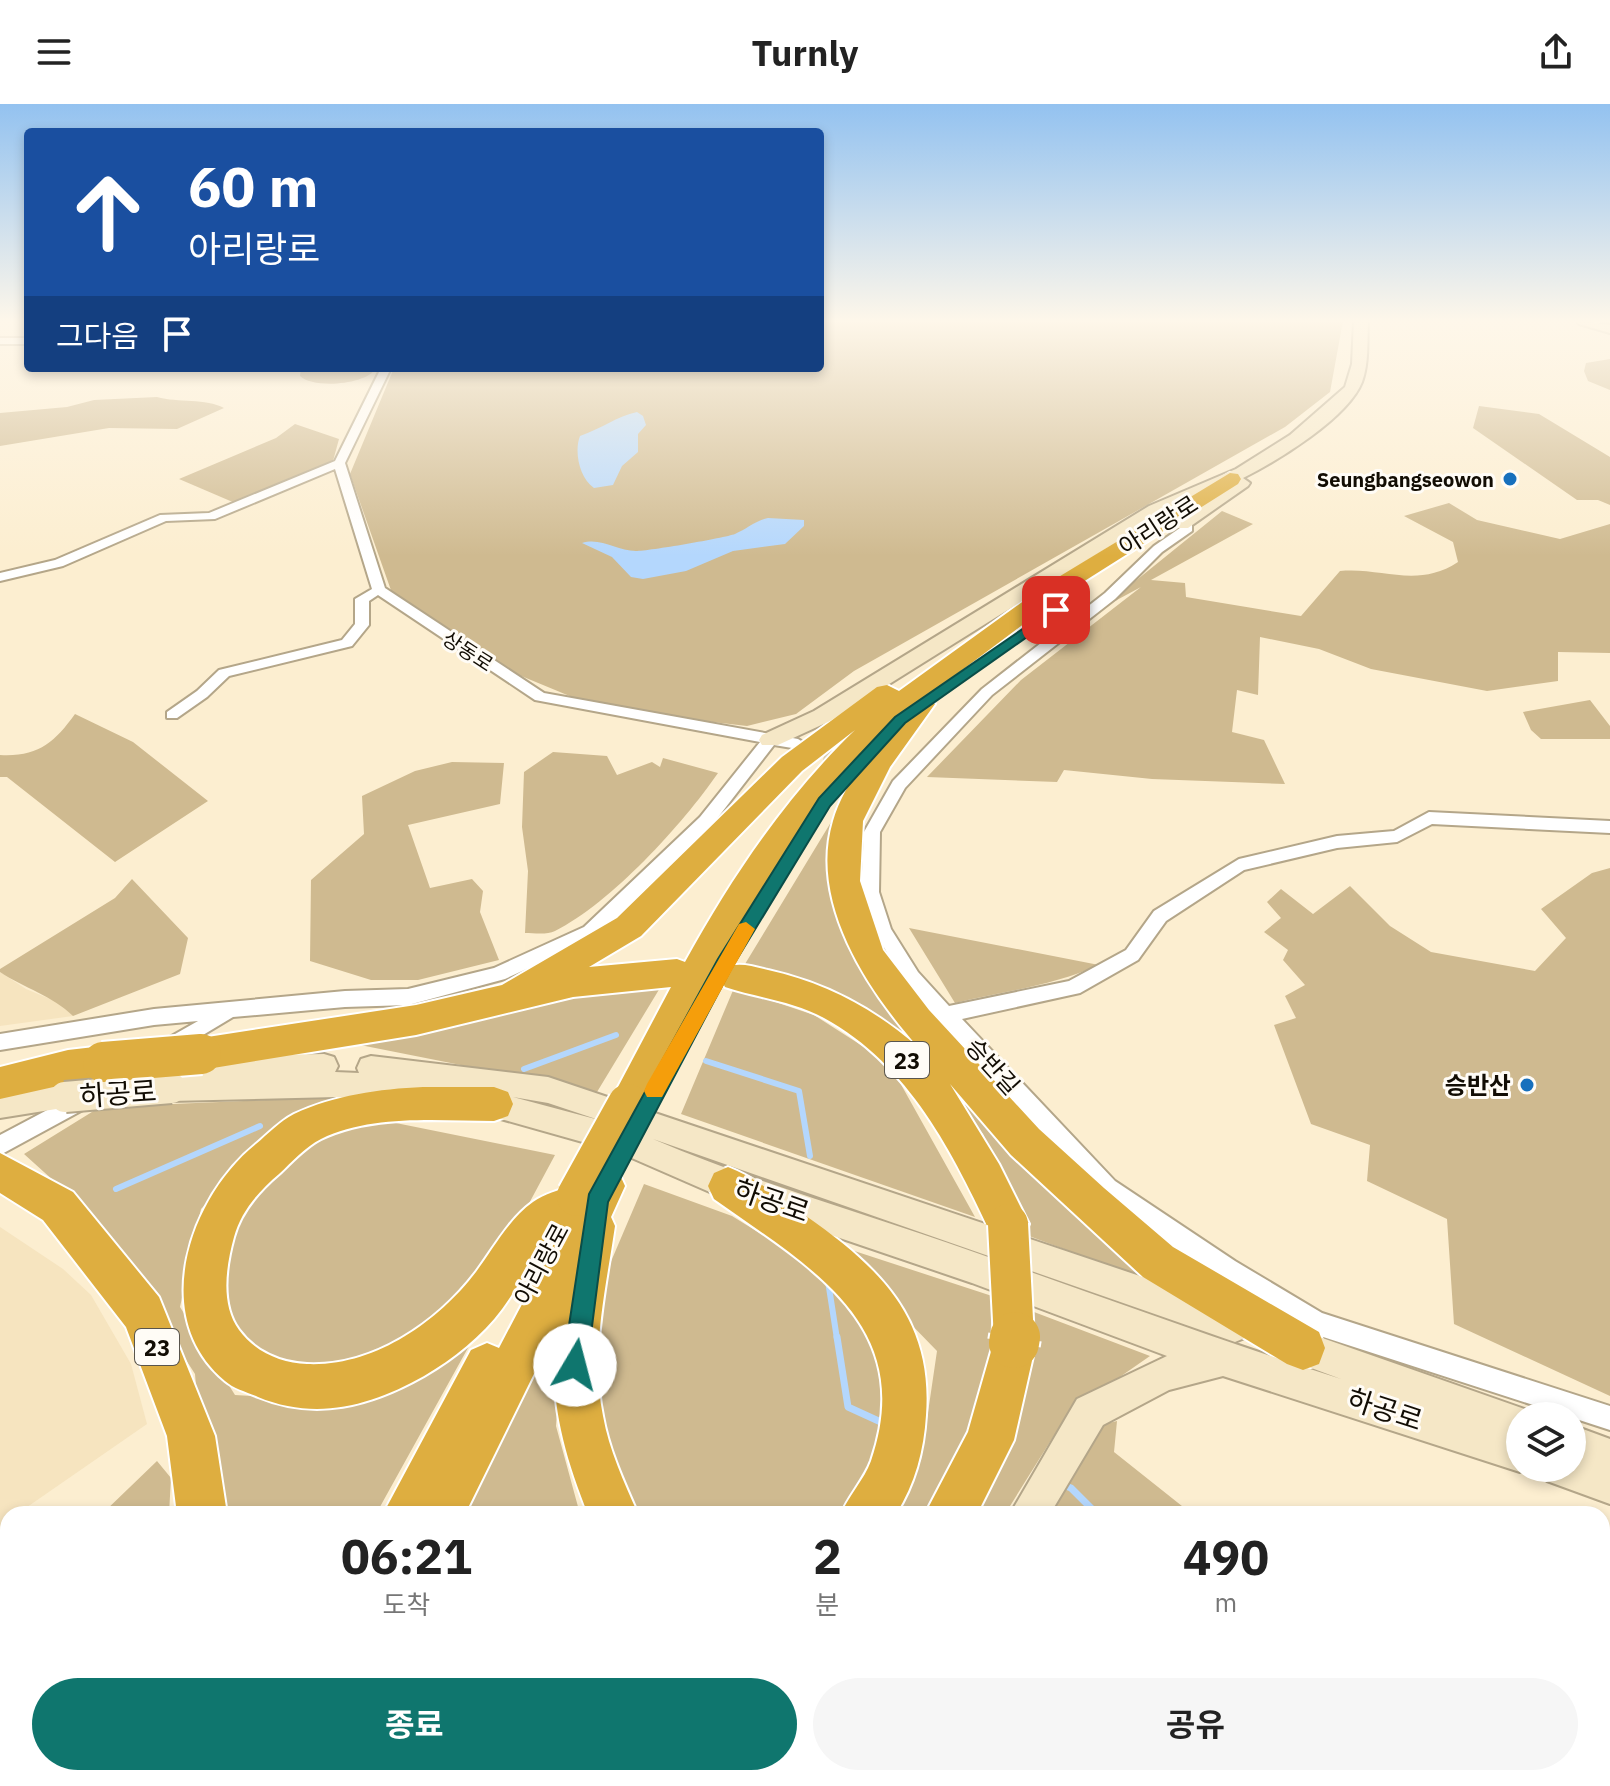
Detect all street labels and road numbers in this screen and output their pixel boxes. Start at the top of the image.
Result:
street label: 아리랑로 [1112,488,1204,562]
street label: 상동로 [437,625,499,677]
street label: 승반길 [959,1031,1027,1101]
road number: 23 [885,1042,929,1078]
street label: 하공로 [78,1072,158,1114]
street label: 하공로 [729,1170,815,1230]
street label: 아리랑로 [506,1217,576,1311]
road number: 23 [135,1329,179,1365]
street label: 하공로 [1343,1379,1427,1439]

